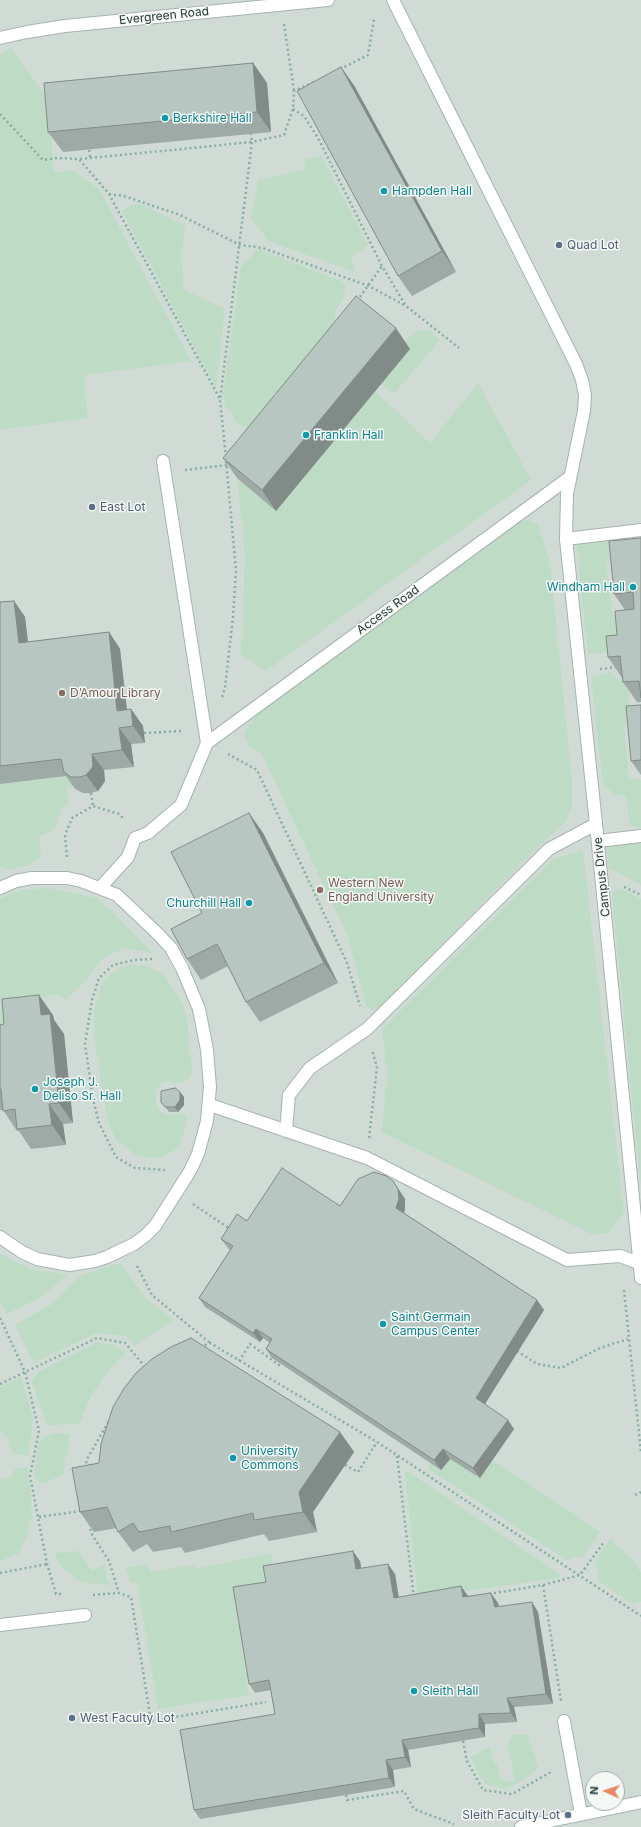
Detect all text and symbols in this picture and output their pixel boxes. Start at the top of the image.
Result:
street label: Evergreen Road [118,4,210,28]
place label: Berkshire Hall [173,111,252,125]
marker: Berkshire Hall [160,113,170,123]
place label: Hampden Hall [392,184,472,198]
marker: Hampden Hall [379,186,389,196]
place label: Quad Lot [567,238,619,252]
marker: Quad Lot [554,240,564,250]
place label: Franklin Hall [314,428,383,442]
marker: Franklin Hall [301,430,311,440]
place label: East Lot [100,500,145,514]
marker: East Lot [87,502,97,512]
place label: Windham Hall [547,580,625,594]
street label: Access Road [354,582,422,638]
marker: Windham Hall [628,582,638,592]
place label: D’Amour Library [70,686,161,700]
marker: D’Amour Library [57,688,67,698]
street label: Campus Drive [591,836,613,918]
place label: Western New England University [328,876,434,904]
marker: Western New England University [315,885,325,895]
place label: Churchill Hall [166,896,241,910]
marker: Churchill Hall [244,898,254,908]
place label: Joseph J. Deliso Sr. Hall [43,1075,121,1103]
marker: Joseph J. Deliso Sr. Hall [30,1084,40,1094]
place label: Saint Germain Campus Center [391,1310,479,1338]
marker: Saint Germain Campus Center [378,1319,388,1329]
place label: University Commons [241,1444,299,1472]
marker: University Commons [228,1453,238,1463]
place label: Sleith Hall [422,1684,478,1698]
marker: Sleith Hall [409,1686,419,1696]
place label: West Faculty Lot [80,1711,175,1725]
marker: West Faculty Lot [67,1713,77,1723]
north arrow [585,1771,625,1811]
text: N [587,1786,601,1795]
place label: Sleith Faculty Lot [462,1808,560,1822]
marker: Sleith Faculty Lot [563,1810,573,1820]

